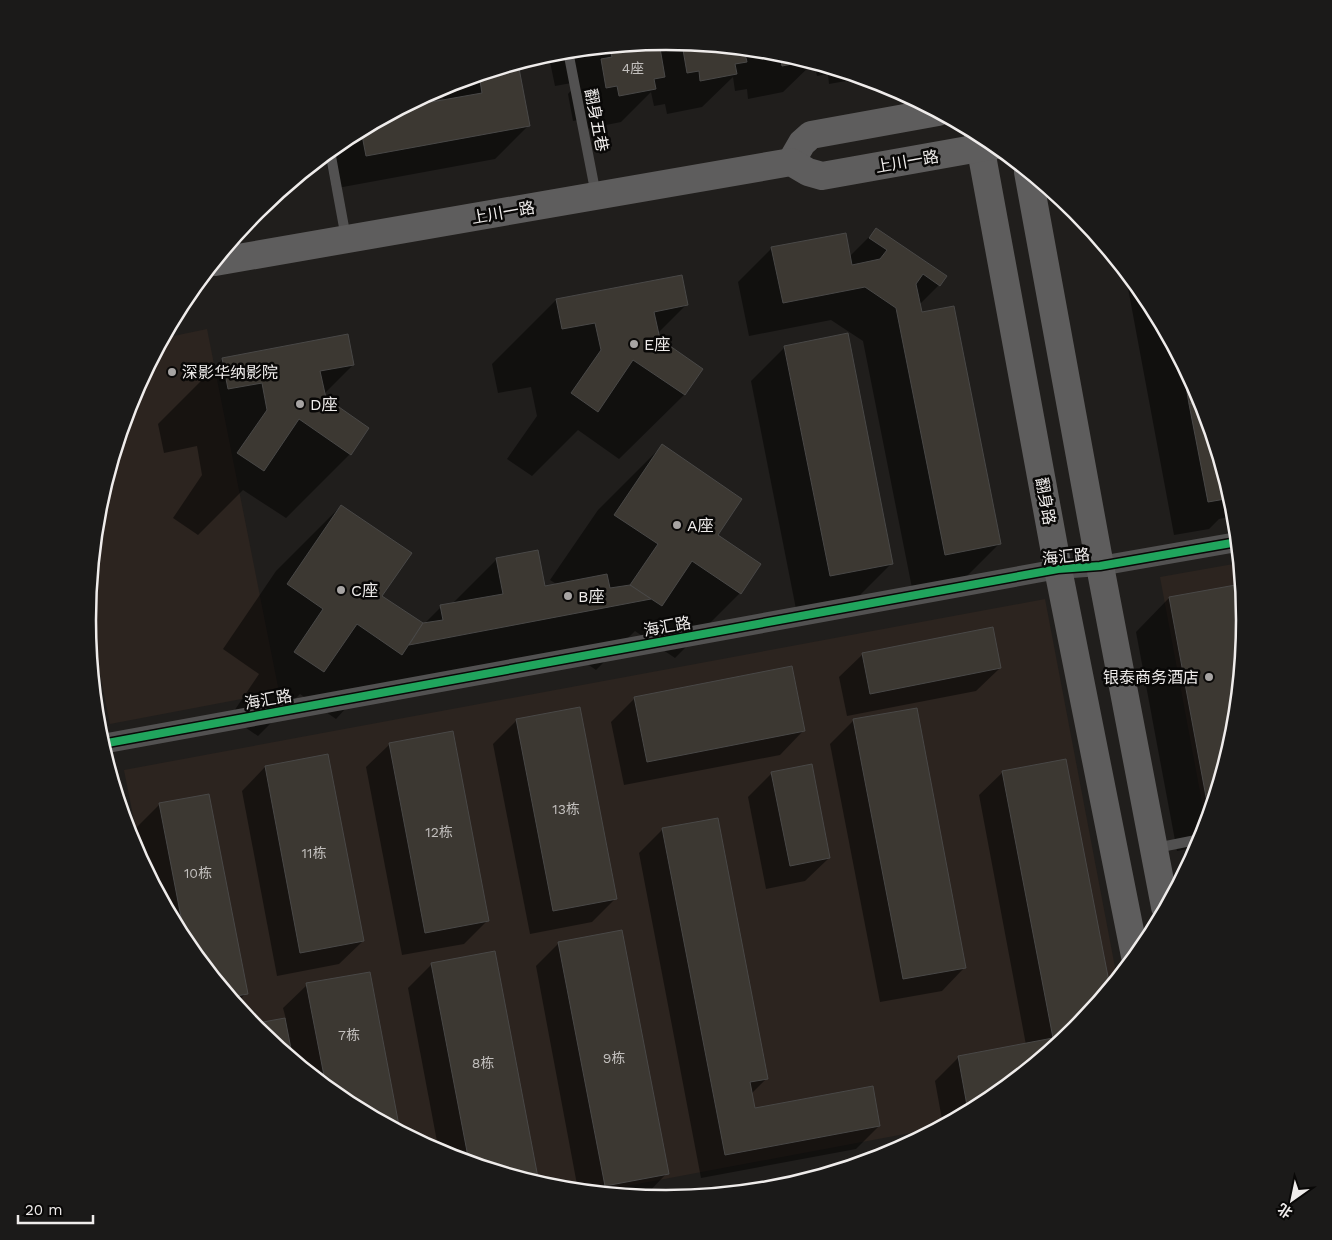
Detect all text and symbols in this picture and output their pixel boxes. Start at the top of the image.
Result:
house number: 4座 [622,60,644,76]
street label: 翻身五巷 [581,87,612,153]
street label: 上川一路 [874,147,940,176]
street label: 上川一路 [470,198,536,227]
place label: E座 [644,335,670,354]
marker: E座 [628,338,640,350]
place label: 深影华纳影院 [182,363,278,382]
marker: 深影华纳影院 [166,366,178,378]
place label: D座 [310,395,338,414]
marker: D座 [294,398,306,410]
street label: 翻身路 [1032,476,1059,526]
place label: A座 [687,516,714,535]
marker: A座 [671,519,683,531]
street label: 海汇路 [1041,545,1091,568]
place label: C座 [351,581,378,600]
marker: C座 [335,584,347,596]
place label: B座 [578,587,604,606]
marker: B座 [562,590,574,602]
street label: 海汇路 [642,613,692,640]
place label: 银泰商务酒店 [1103,668,1199,687]
marker: 银泰商务酒店 [1203,671,1215,683]
street label: 海汇路 [243,686,293,713]
house number: 13栋 [552,801,580,817]
house number: 12栋 [425,824,453,840]
house number: 11栋 [302,845,326,861]
house number: 10栋 [184,865,212,881]
house number: 7栋 [338,1027,360,1043]
house number: 9栋 [603,1050,625,1066]
house number: 8栋 [472,1055,494,1071]
north arrow [1267,1175,1317,1225]
scale bar [18,1192,92,1224]
text: 北 [1275,1200,1295,1221]
text: 20 m [25,1201,63,1219]

